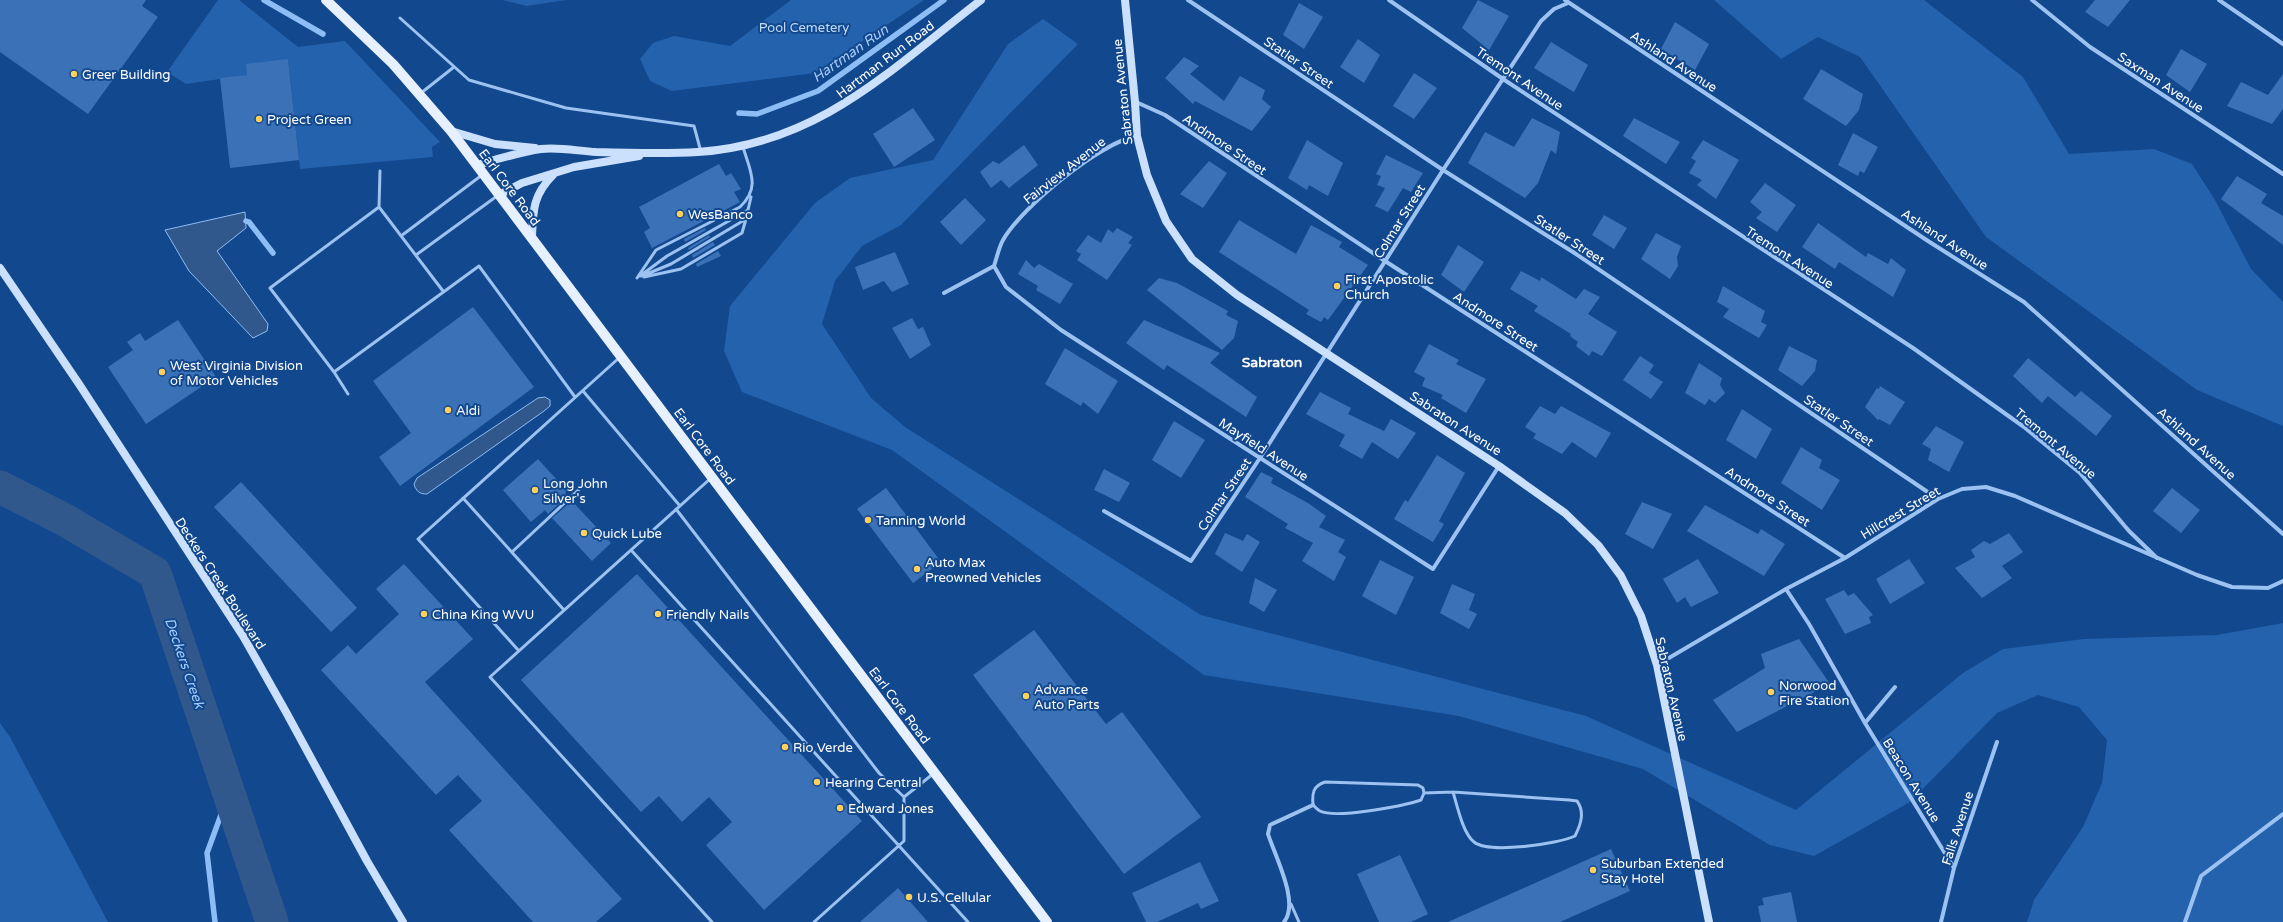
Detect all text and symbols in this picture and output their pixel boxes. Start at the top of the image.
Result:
street label: Hartman Run Road [833,18,938,102]
park label: Pool Cemetery [759,20,849,36]
water label: Hartman Run [809,21,892,86]
street label: Ashland Avenue [1627,28,1720,96]
street label: Statler Street [1260,34,1336,92]
street label: Sabraton Avenue [1109,38,1137,146]
street label: Tremont Avenue [1473,44,1566,114]
street label: Saxman Avenue [2114,49,2207,117]
place label: Greer Building [82,67,171,83]
marker: Greer Building [69,69,79,79]
street label: Andmore Street [1179,111,1270,179]
place label: Project Green [267,112,352,128]
marker: Project Green [254,114,264,124]
street label: Fairview Avenue [1020,134,1109,208]
street label: Earl Core Road [475,146,543,229]
street label: Colmar Street [1371,181,1429,262]
street label: Ashland Avenue [1898,206,1991,274]
place label: WesBanco [688,207,753,223]
marker: WesBanco [675,209,685,219]
street label: Statler Street [1531,211,1608,269]
street label: Tremont Avenue [1742,223,1836,292]
place label: First Apostolic Church [1345,272,1434,303]
marker: First Apostolic Church [1332,281,1342,291]
street label: Andmore Street [1450,288,1541,355]
district label: Sabraton [1242,354,1302,371]
place label: West Virginia Division of Motor Vehicles [170,358,303,389]
marker: West Virginia Division of Motor Vehicles [157,367,167,377]
street label: Sabraton Avenue [1407,388,1504,459]
street label: Statler Street [1800,392,1876,450]
place label: Aldi [456,403,480,419]
street label: Ashland Avenue [2154,404,2239,483]
marker: Aldi [443,405,453,415]
street label: Earl Core Road [670,405,738,488]
street label: Tremont Avenue [2011,405,2099,483]
street label: Mayfield Avenue [1216,415,1311,485]
street label: Colmar Street [1195,455,1255,534]
street label: Andmore Street [1722,463,1813,530]
place label: Long John Silver's [543,476,608,507]
street label: Hillcrest Street [1858,483,1943,543]
marker: Long John Silver's [530,485,540,495]
place label: Tanning World [876,513,966,529]
street label: Deckers Creek Boulevard [172,515,269,652]
marker: Tanning World [863,515,873,525]
place label: Quick Lube [592,526,662,542]
marker: Quick Lube [579,528,589,538]
place label: Auto Max Preowned Vehicles [925,555,1041,586]
marker: Auto Max Preowned Vehicles [912,564,922,574]
place label: China King WVU [432,607,534,623]
place label: Friendly Nails [666,607,749,623]
marker: China King WVU [419,609,429,619]
marker: Friendly Nails [653,609,663,619]
water label: Deckers Creek [161,615,208,712]
street label: Sabraton Avenue [1651,636,1691,743]
street label: Earl Core Road [865,664,933,747]
place label: Norwood Fire Station [1779,678,1849,709]
place label: Advance Auto Parts [1034,682,1099,713]
marker: Norwood Fire Station [1766,687,1776,697]
marker: Advance Auto Parts [1021,691,1031,701]
street label: Beacon Avenue [1879,735,1943,826]
place label: Rio Verde [793,740,853,756]
marker: Rio Verde [780,742,790,752]
place label: Hearing Central [825,775,921,791]
marker: Hearing Central [812,777,822,787]
street label: Falls Avenue [1938,789,1977,867]
place label: Edward Jones [848,801,934,817]
marker: Edward Jones [835,803,845,813]
place label: Suburban Extended Stay Hotel [1601,856,1724,887]
marker: Suburban Extended Stay Hotel [1588,865,1598,875]
place label: U.S. Cellular [917,890,991,906]
marker: U.S. Cellular [904,892,914,902]

